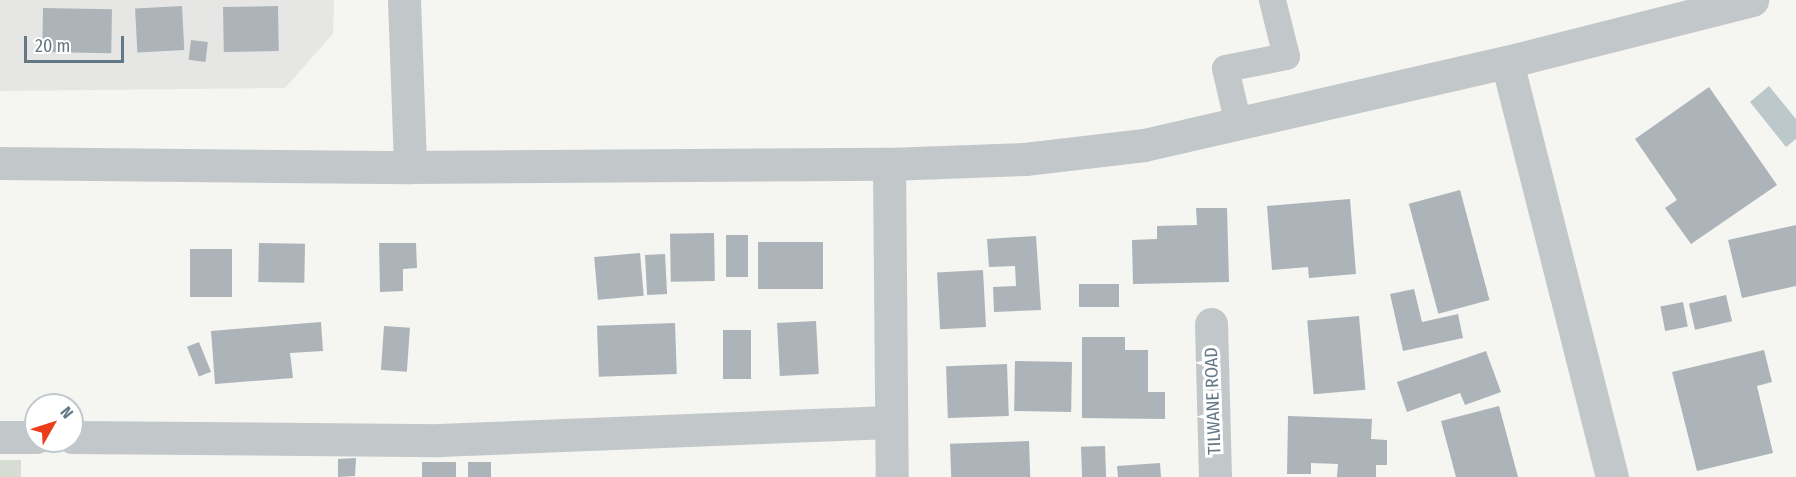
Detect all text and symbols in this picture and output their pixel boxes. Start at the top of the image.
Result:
scale bar [27,24,128,62]
text: 20 m [35,35,70,57]
street label: TILWANE ROAD [1200,347,1226,455]
north arrow [24,393,84,453]
text: N [56,403,77,422]

